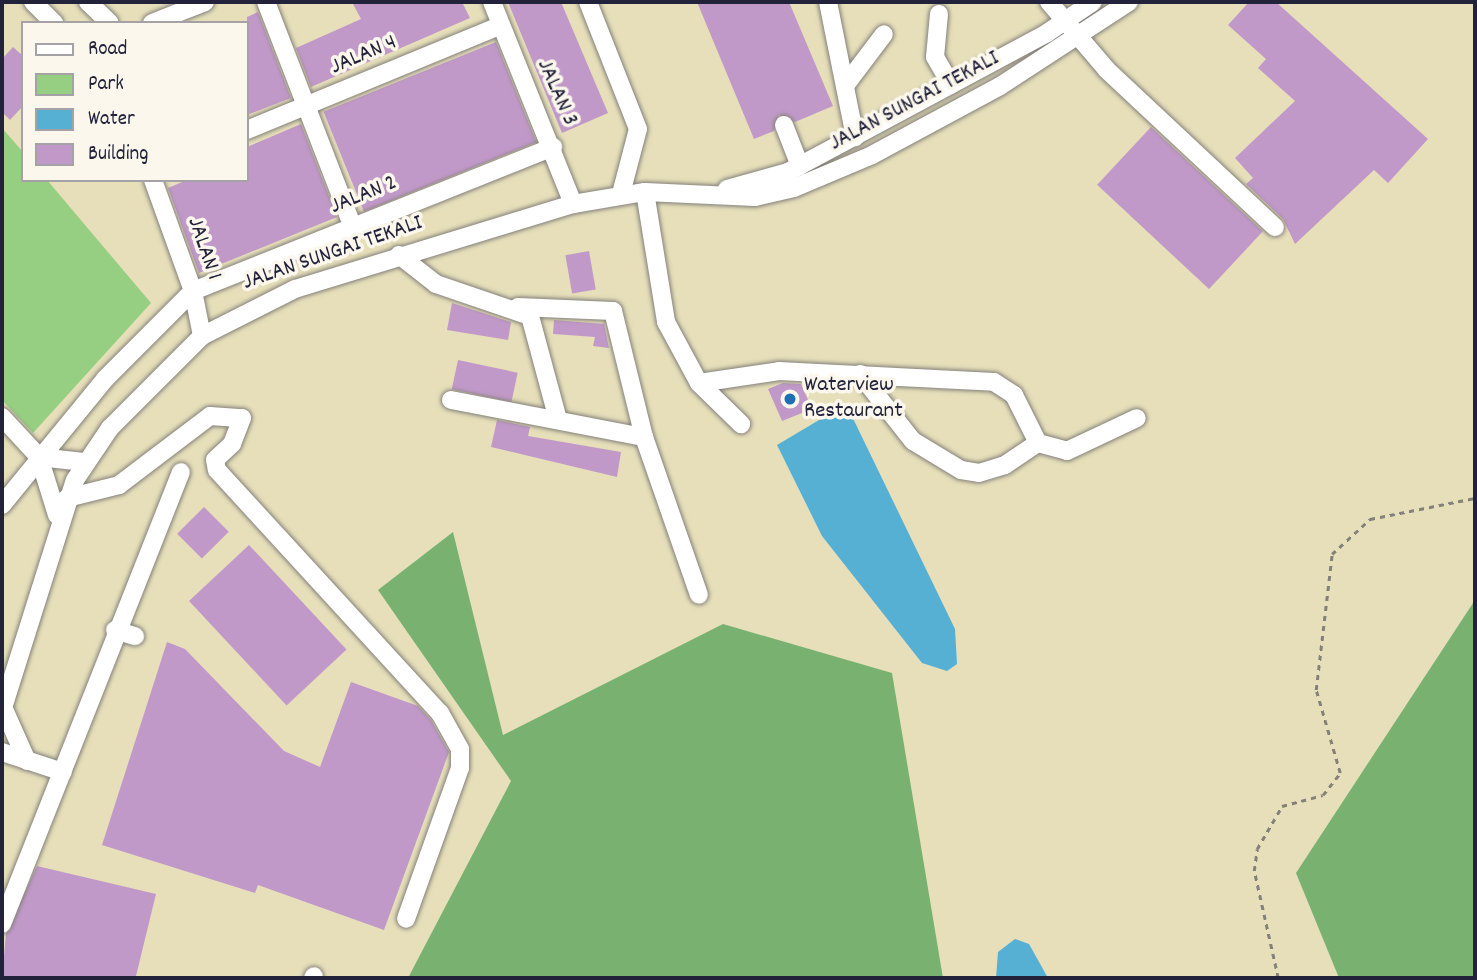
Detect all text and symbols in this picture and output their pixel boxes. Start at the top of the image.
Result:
legend [21,21,248,182]
street label: JALAN 4 [327,30,401,82]
text: Road [88,35,127,65]
street label: JALAN SUNGAI TEKALI [826,46,1004,158]
street label: JALAN 3 [529,56,583,130]
text: Park [88,70,124,100]
text: Water [88,105,135,135]
text: Building [88,140,148,170]
street label: JALAN 2 [327,170,401,222]
street label: JALAN SUNGAI TEKALI [240,210,426,298]
street label: JALAN 1 [179,214,227,284]
place label: Waterview Restaurant [804,372,903,426]
marker: Waterview Restaurant [782,391,798,407]

